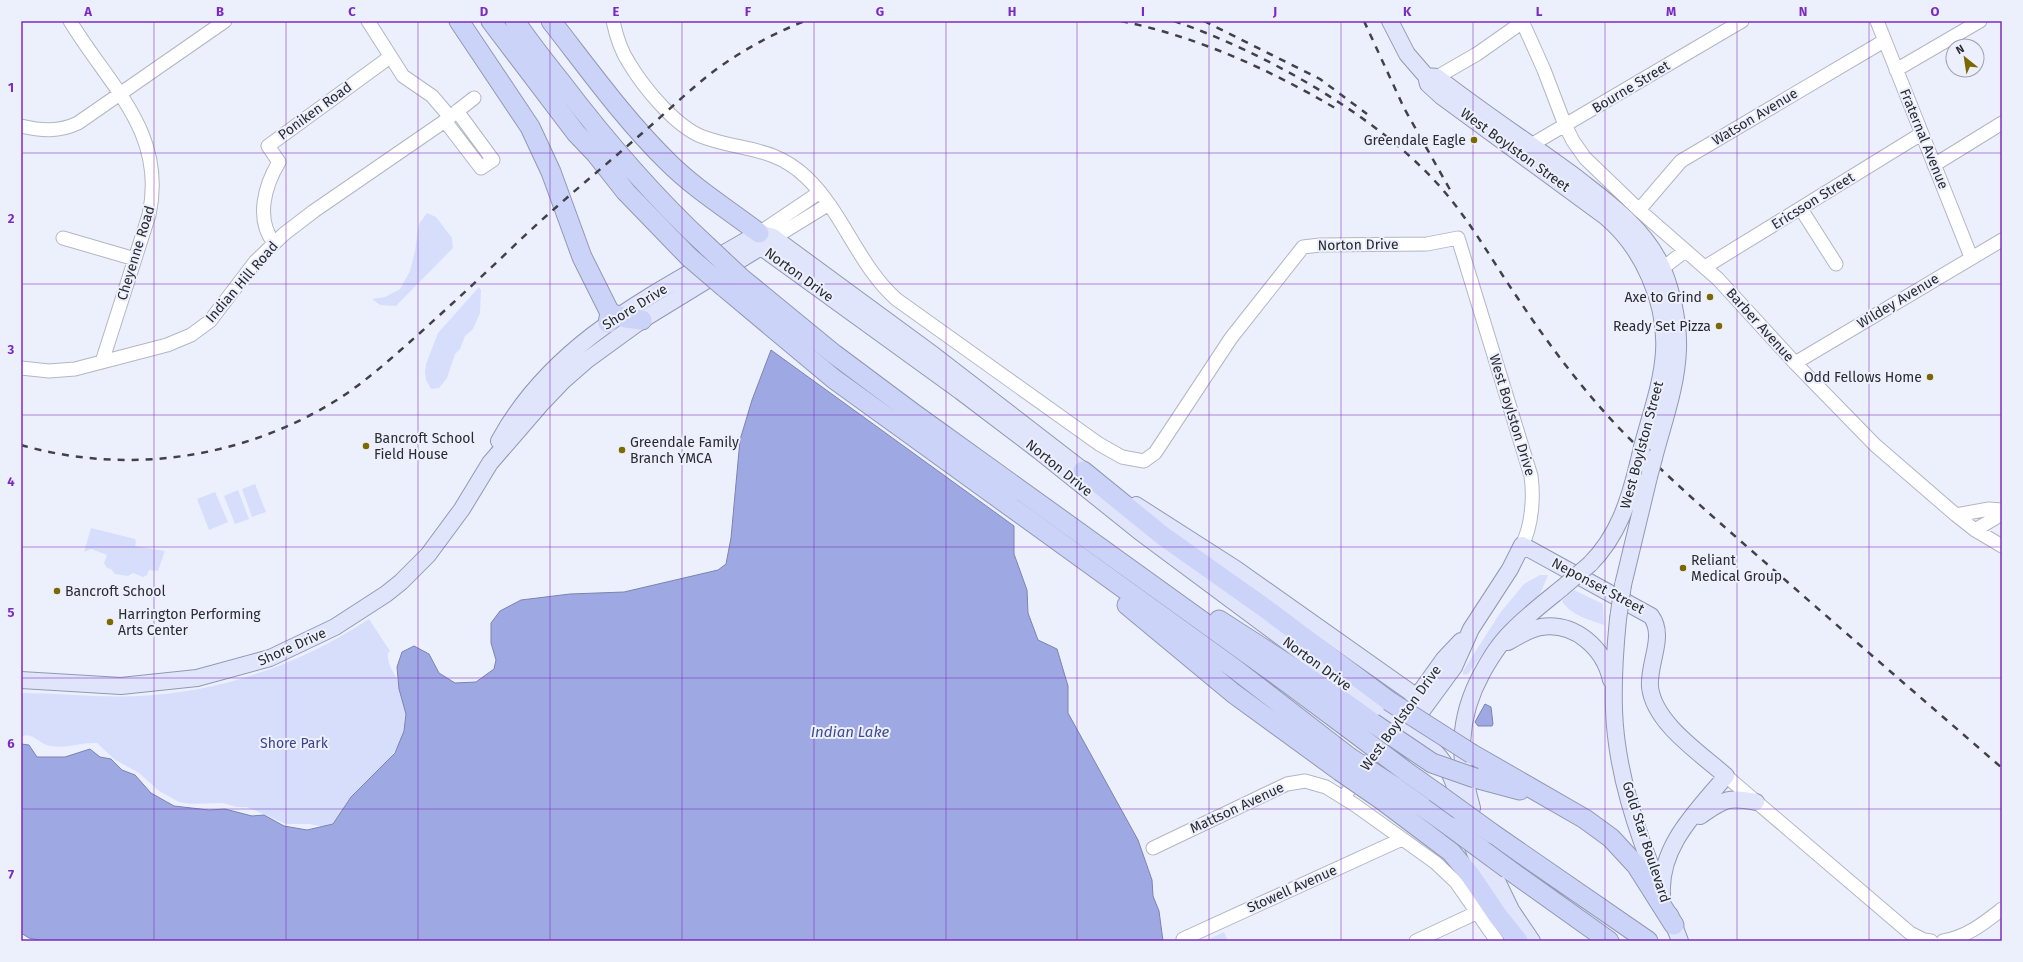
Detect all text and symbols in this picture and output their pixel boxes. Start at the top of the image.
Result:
text: A [83,4,92,19]
text: B [216,4,224,19]
text: C [348,4,356,19]
text: D [480,4,489,19]
text: E [613,4,620,19]
text: F [745,4,752,19]
text: G [876,4,884,19]
text: H [1008,4,1016,19]
text: I [1141,4,1145,19]
text: J [1272,4,1277,19]
text: K [1403,4,1412,19]
text: L [1536,4,1543,19]
text: M [1666,4,1676,19]
text: N [1799,4,1807,19]
text: O [1931,4,1940,19]
north arrow [1945,38,1985,78]
text: N [1954,42,1967,57]
street label: Bourne Street [1589,57,1674,117]
street label: Poniken Road [275,79,355,143]
text: 1 [8,80,14,95]
street label: Watson Avenue [1709,85,1801,149]
street label: Fraternal Avenue [1896,86,1952,192]
street label: West Boylston Street [1457,104,1574,196]
place label: Greendale Eagle [1364,132,1466,149]
marker: Greendale Eagle [1469,135,1479,145]
street label: Ericsson Street [1768,168,1858,233]
street label: Cheyenne Road [114,204,158,302]
text: 2 [8,211,15,226]
street label: Norton Drive [1317,236,1399,254]
street label: Indian Hill Road [202,238,282,326]
street label: Norton Drive [761,244,837,306]
street label: Wildey Avenue [1854,270,1942,332]
street label: Shore Drive [599,280,671,334]
street label: Barber Avenue [1723,285,1797,365]
place label: Axe to Grind [1624,289,1702,306]
marker: Axe to Grind [1705,292,1715,302]
place label: Ready Set Pizza [1613,318,1711,335]
marker: Ready Set Pizza [1714,321,1724,331]
text: 3 [7,342,15,357]
street label: West Boylston Drive [1485,352,1539,478]
place label: Odd Fellows Home [1804,369,1922,386]
marker: Odd Fellows Home [1925,372,1935,382]
street label: West Boylston Street [1617,378,1667,511]
place label: Bancroft School Field House [374,430,475,463]
place label: Greendale Family Branch YMCA [630,434,739,467]
street label: Norton Drive [1022,436,1096,500]
marker: Bancroft School Field House [361,441,371,451]
marker: Greendale Family Branch YMCA [617,445,627,455]
text: 4 [7,474,15,489]
place label: Reliant Medical Group [1691,552,1782,585]
street label: Neponset Street [1549,554,1648,618]
marker: Reliant Medical Group [1678,563,1688,573]
place label: Bancroft School [65,583,166,600]
marker: Bancroft School [52,586,62,596]
text: 5 [8,605,15,620]
place label: Harrington Performing Arts Center [118,606,261,639]
marker: Harrington Performing Arts Center [105,617,115,627]
street label: Shore Drive [255,624,329,670]
street label: Norton Drive [1279,633,1355,695]
street label: West Boylston Drive [1357,662,1445,774]
water label: Indian Lake [811,723,890,741]
park label: Shore Park [260,735,329,752]
text: 6 [7,736,15,751]
street label: Mattson Avenue [1187,779,1287,837]
street label: Gold Star Boulevard [1618,779,1674,905]
street label: Stowell Avenue [1244,862,1340,916]
text: 7 [8,867,14,882]

